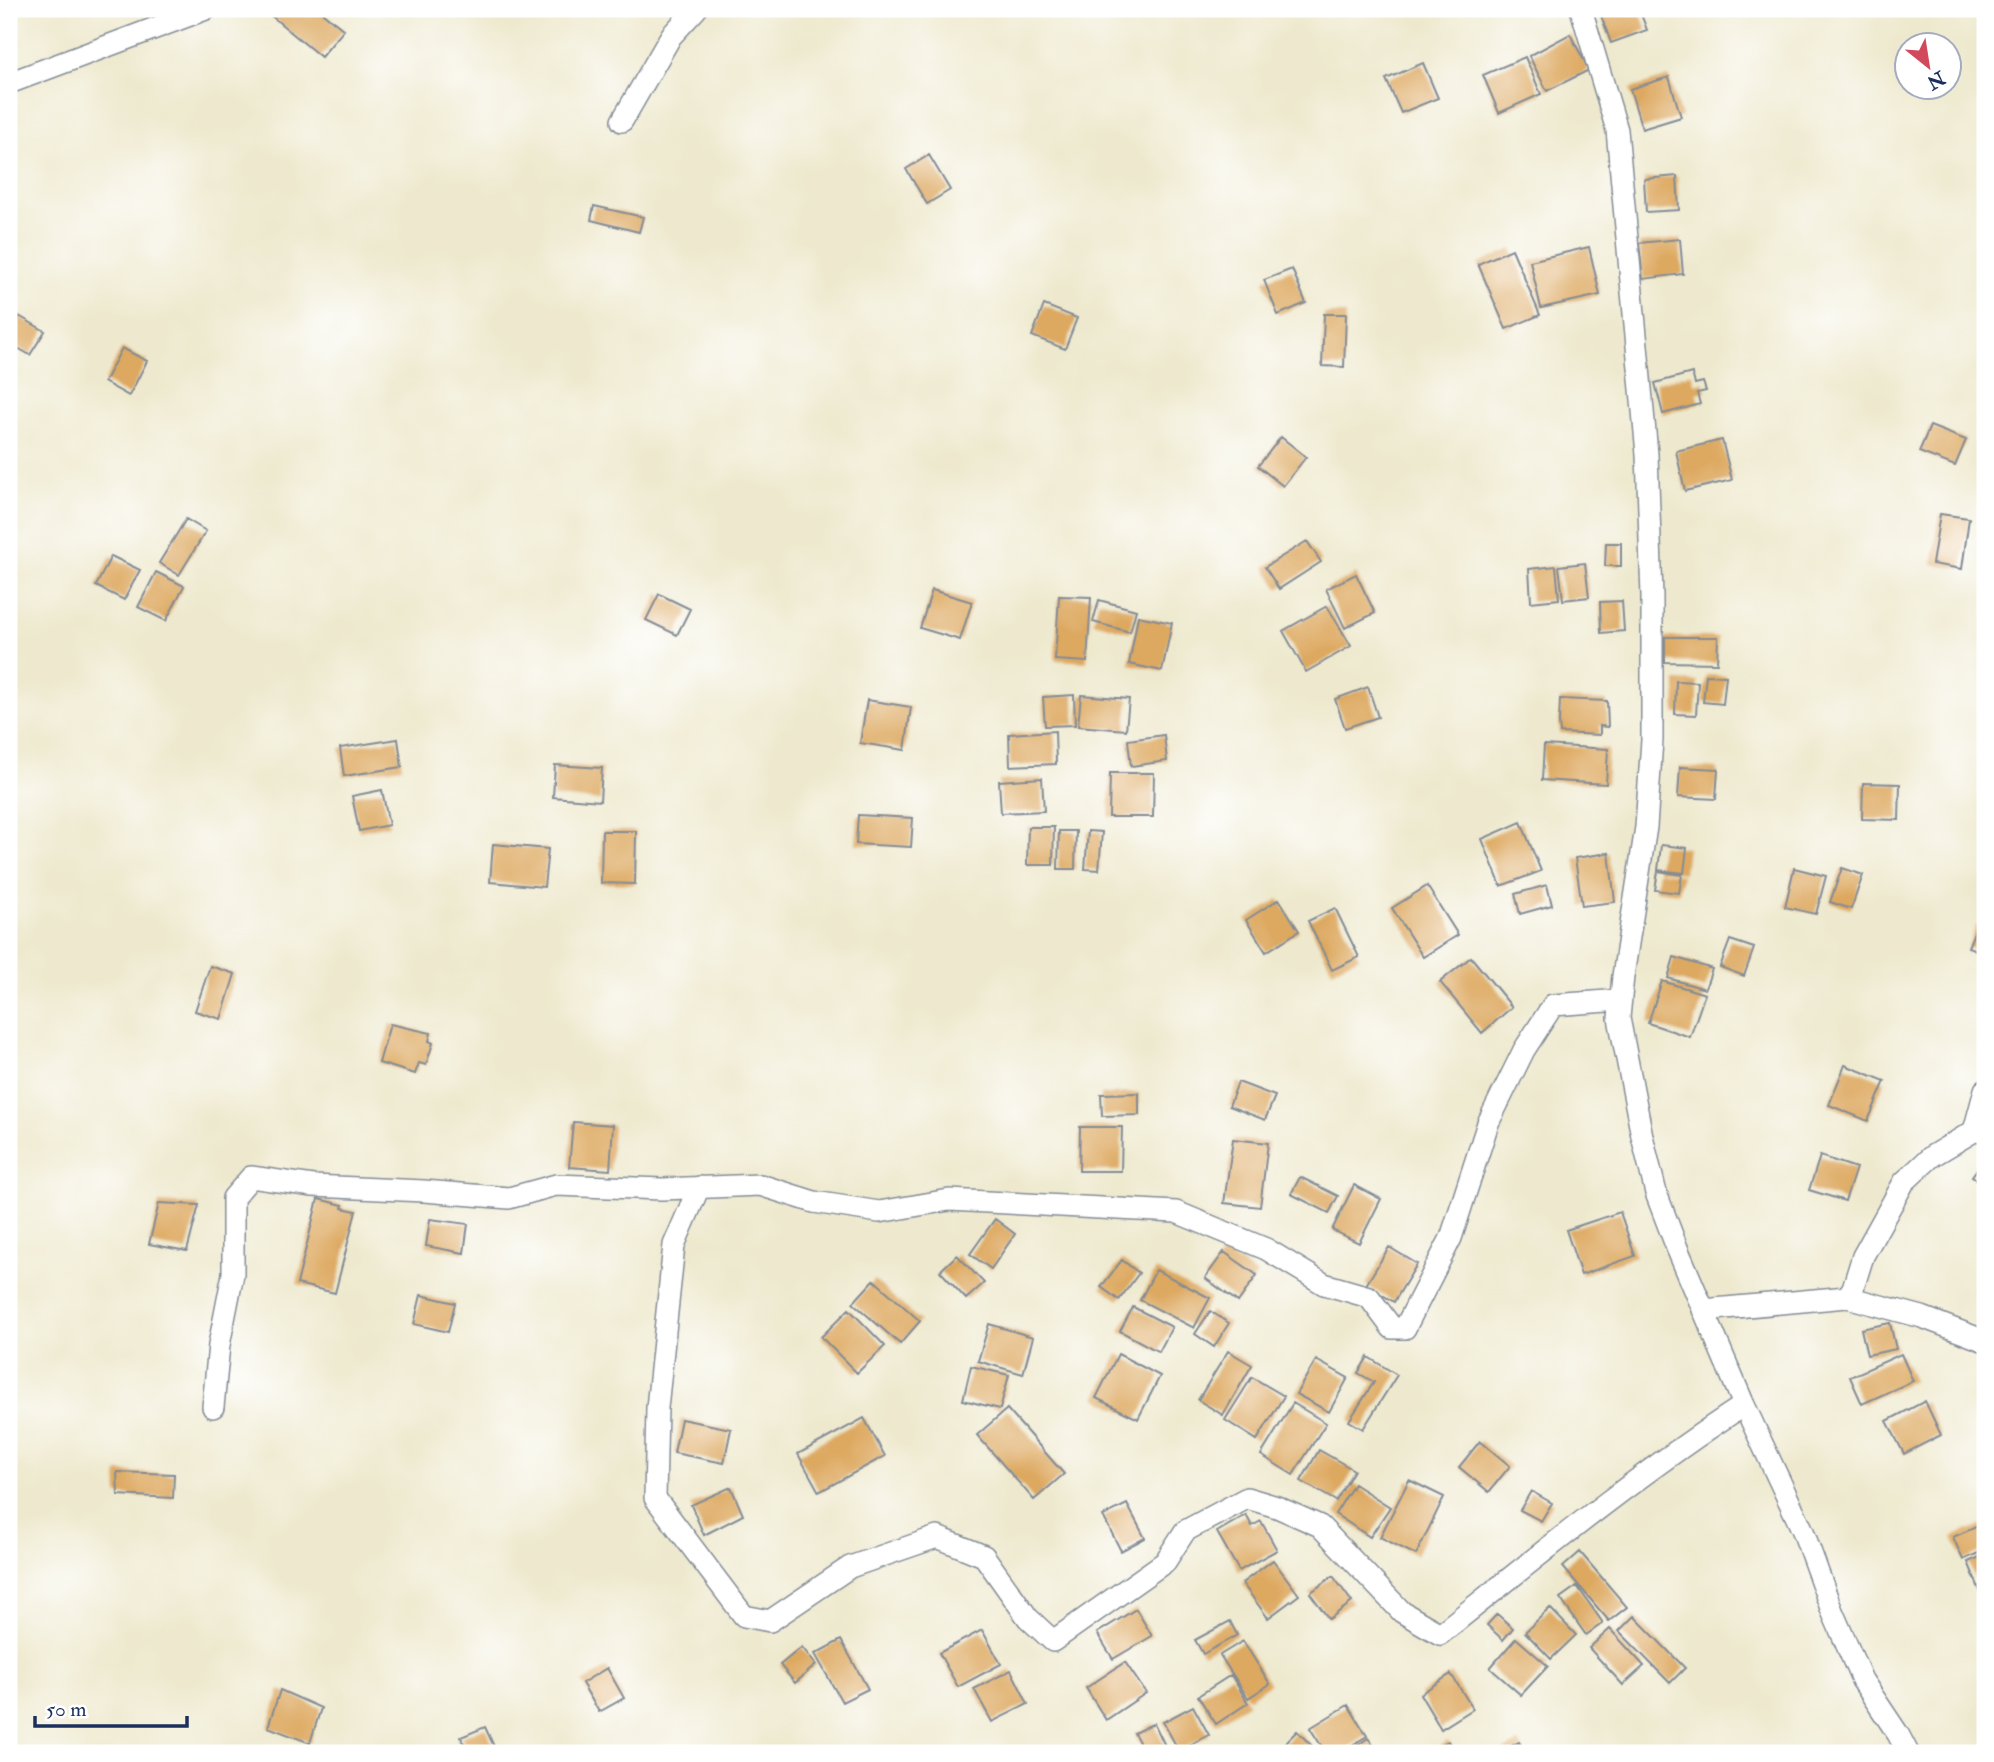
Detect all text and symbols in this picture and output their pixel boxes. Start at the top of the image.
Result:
north arrow [1892,32,1962,102]
text: N [1922,65,1950,95]
scale bar [35,1685,187,1729]
text: 50 m [46,1696,87,1723]

